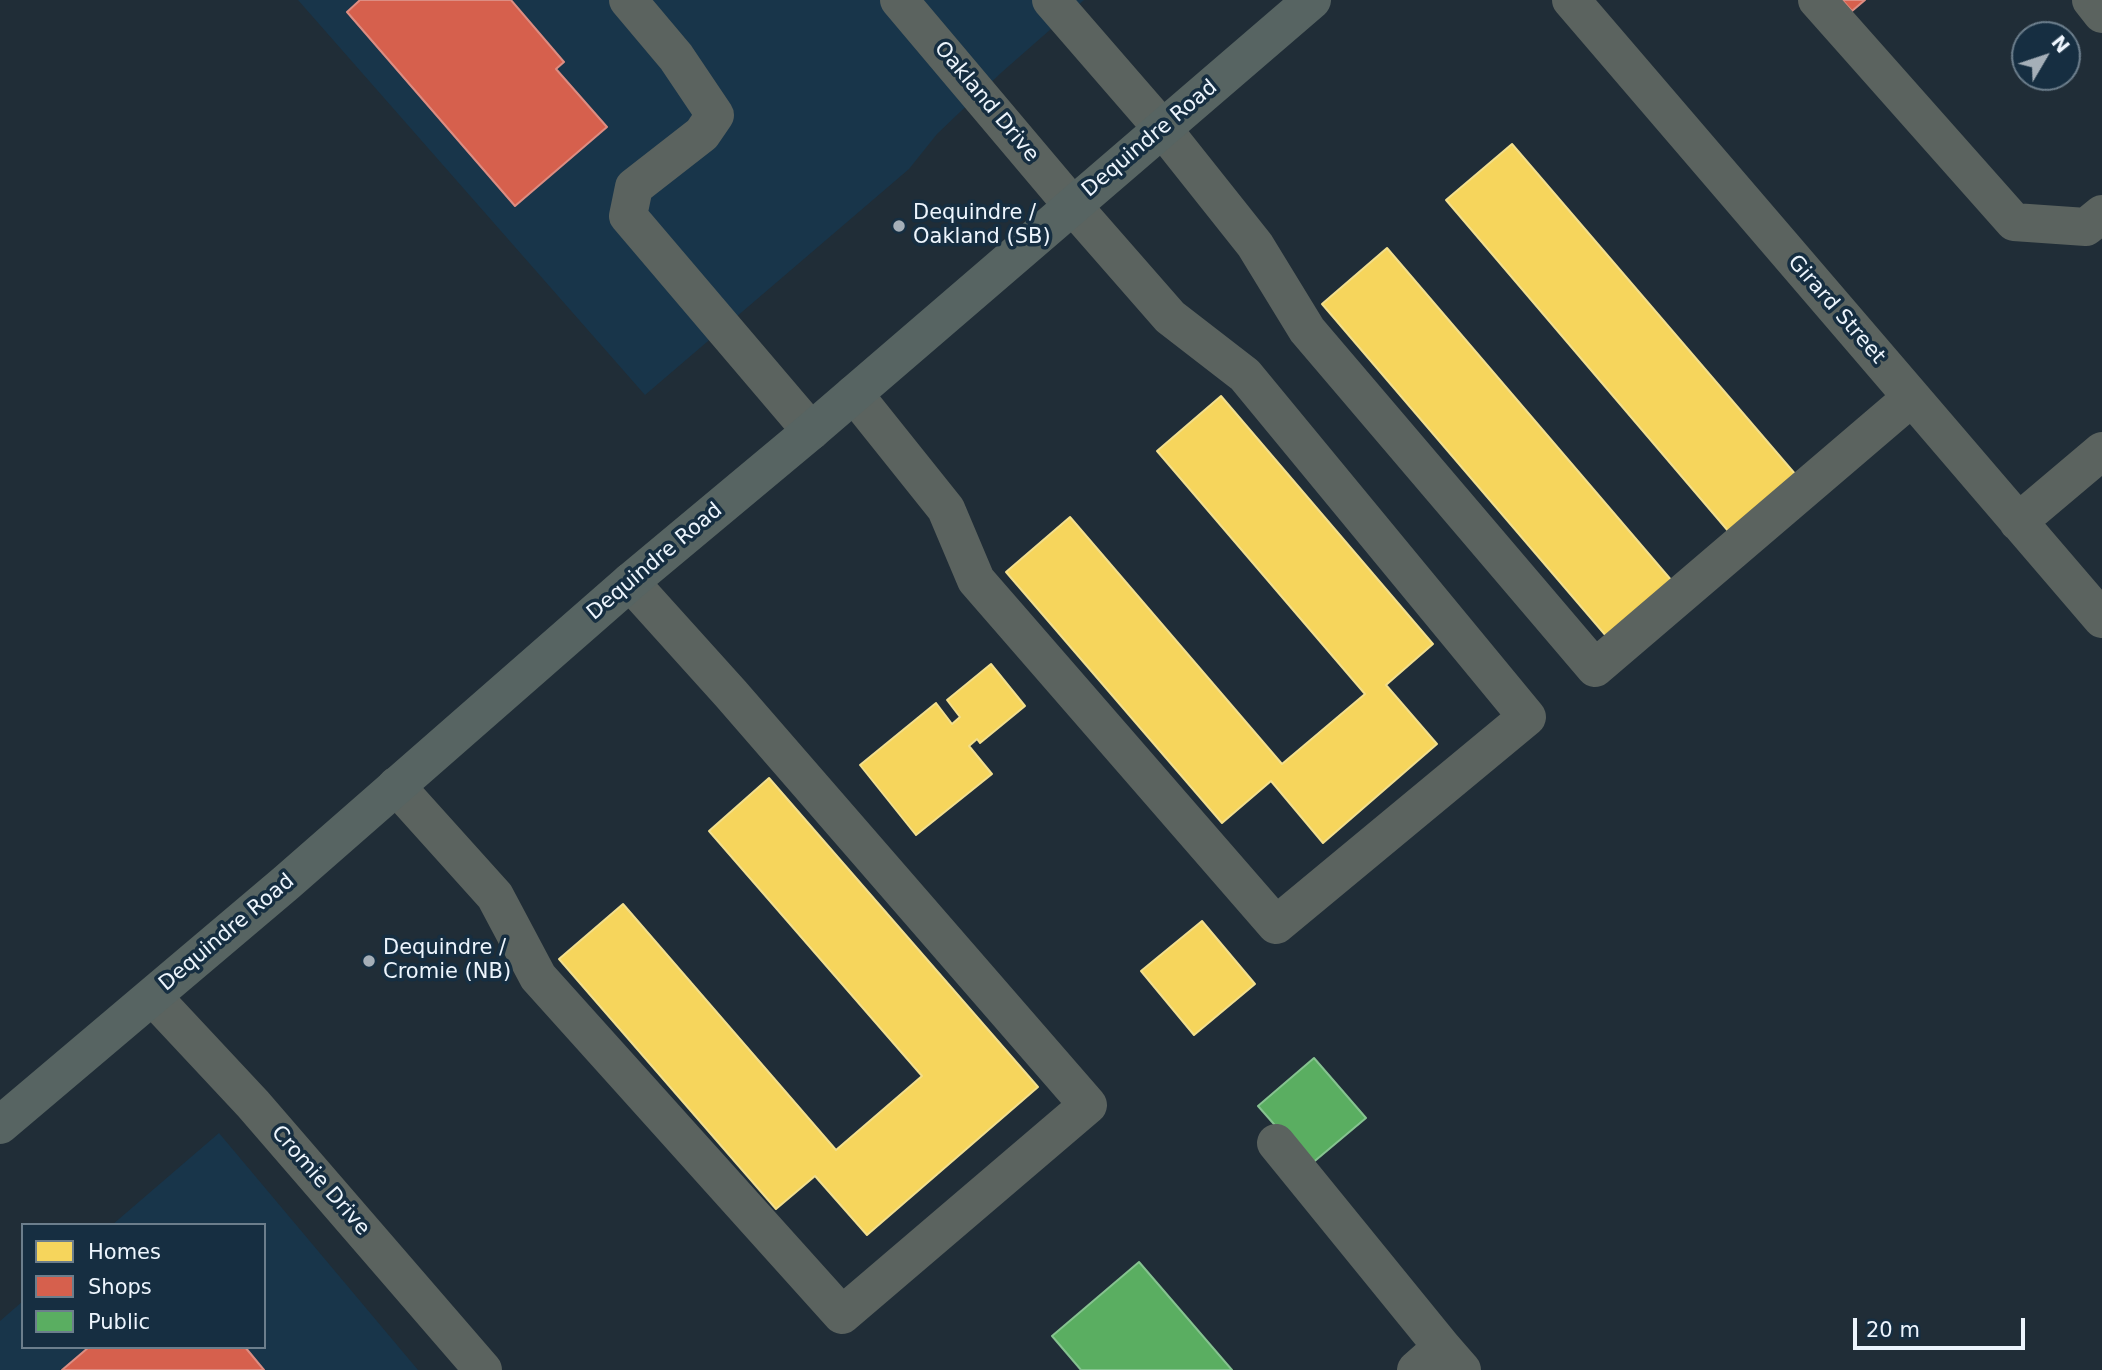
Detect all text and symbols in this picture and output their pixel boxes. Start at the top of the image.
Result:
north arrow [2011,21,2081,91]
text: N [2047,31,2074,57]
street label: Oakland Drive [928,37,1044,167]
street label: Dequindre Road [1077,75,1223,203]
place label: Dequindre / Oakland (SB) [913,201,1051,251]
marker: Dequindre / Oakland (SB) [891,218,907,234]
street label: Girard Street [1782,251,1890,369]
street label: Dequindre Road [582,498,728,626]
street label: Dequindre Road [154,869,300,997]
place label: Dequindre / Cromie (NB) [383,936,511,986]
marker: Dequindre / Cromie (NB) [361,953,377,969]
street label: Cromie Drive [265,1121,375,1241]
legend [21,1223,266,1349]
text: Homes [88,1240,161,1264]
text: Shops [88,1275,152,1299]
scale bar [1857,1304,2028,1348]
text: Public [88,1310,150,1334]
text: 20 m [1866,1318,1920,1342]

